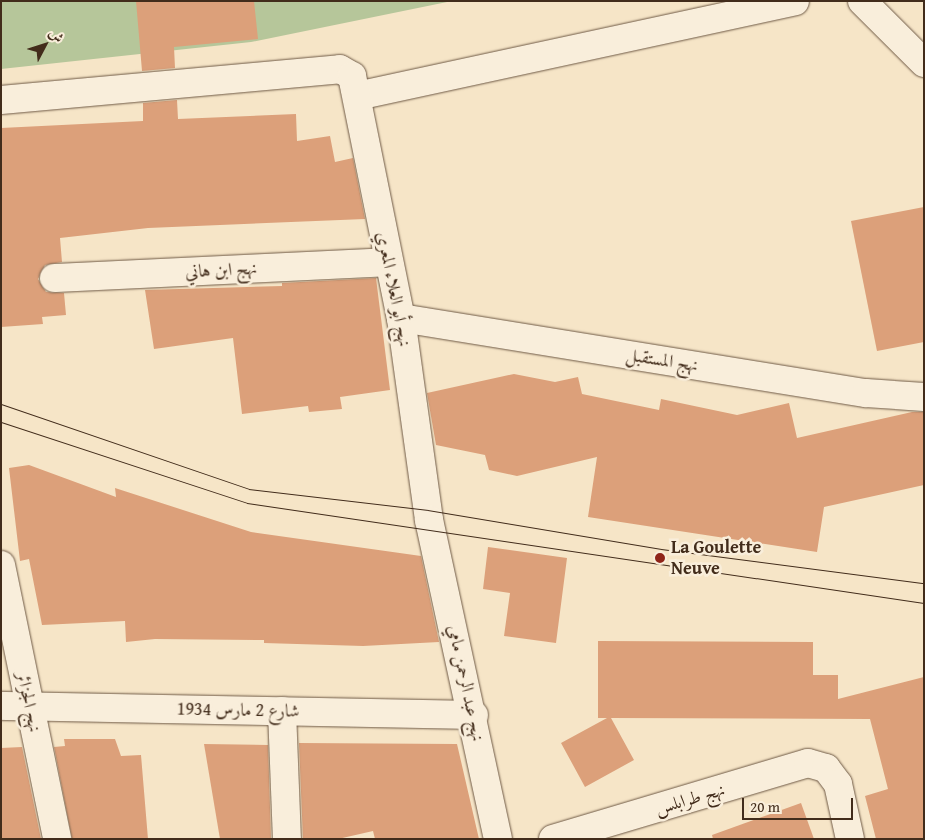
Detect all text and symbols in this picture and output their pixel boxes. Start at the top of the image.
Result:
north arrow [20,20,70,70]
text: ش [44,24,69,47]
street label: نهج أبو العلاء المعري [372,230,416,348]
street label: نهج ابن هاني [185,257,257,283]
street label: نهج المستقبل [624,344,700,376]
place label: La Goulette Neuve [671,537,761,580]
marker: La Goulette Neuve [653,551,667,565]
street label: نهج عبد الرحمن مامي [443,623,489,743]
street label: نهج الجزائر [12,670,46,734]
street label: شارع 2 مارس 1934 [177,698,299,722]
street label: نهج طرابلس [653,779,727,819]
scale bar [745,788,856,820]
text: 20 m [750,796,780,817]

